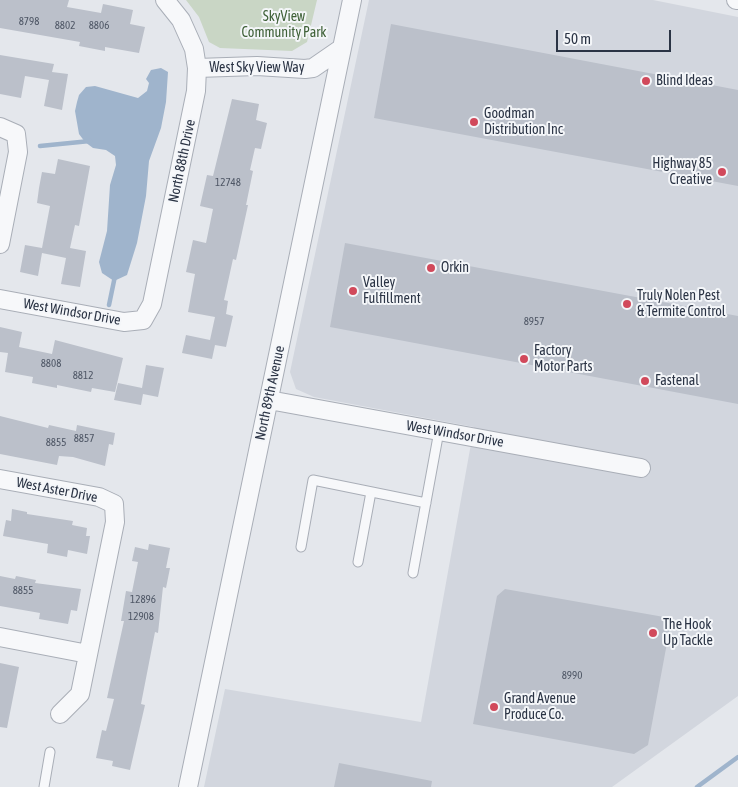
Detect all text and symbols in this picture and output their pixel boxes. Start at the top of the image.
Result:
park label: SkyView Community Park [242,9,326,41]
house number: 8798 [19,15,39,29]
house number: 8802 [55,19,75,33]
house number: 8806 [89,19,109,33]
scale bar [558,20,673,52]
text: 50 m [564,30,591,47]
street label: West Sky View Way [209,60,305,76]
place label: Blind Ideas [656,73,713,89]
marker: Blind Ideas [640,75,652,87]
place label: Goodman Distribution Inc [484,106,563,138]
marker: Goodman Distribution Inc [468,116,480,128]
street label: North 88th Drive [165,118,199,204]
place label: Highway 85 Creative [652,156,712,188]
marker: Highway 85 Creative [716,166,728,178]
house number: 12748 [215,176,241,190]
place label: Orkin [441,260,469,276]
marker: Orkin [425,262,437,274]
place label: Valley Fulfillment [363,275,421,308]
marker: Valley Fulfillment [347,285,359,297]
place label: Truly Nolen Pest & Termite Control [637,288,726,321]
street label: West Windsor Drive [22,295,122,329]
marker: Truly Nolen Pest & Termite Control [621,298,633,310]
house number: 8957 [524,315,544,329]
place label: Factory Motor Parts [534,343,593,376]
street label: North 89th Avenue [252,344,288,442]
marker: Factory Motor Parts [518,353,530,365]
house number: 8808 [41,357,61,371]
house number: 8812 [73,369,93,383]
place label: Fastenal [655,373,699,389]
marker: Fastenal [639,375,651,387]
street label: West Windsor Drive [405,417,505,451]
house number: 8857 [74,432,94,446]
house number: 8855 [46,436,66,450]
street label: West Aster Drive [15,474,99,506]
house number: 8855 [13,584,33,598]
house number: 12896 [130,593,156,607]
house number: 12908 [128,610,154,624]
place label: The Hook Up Tackle [663,617,713,650]
marker: The Hook Up Tackle [647,627,659,639]
house number: 8990 [562,669,582,683]
place label: Grand Avenue Produce Co. [504,691,576,724]
marker: Grand Avenue Produce Co. [488,701,500,713]

